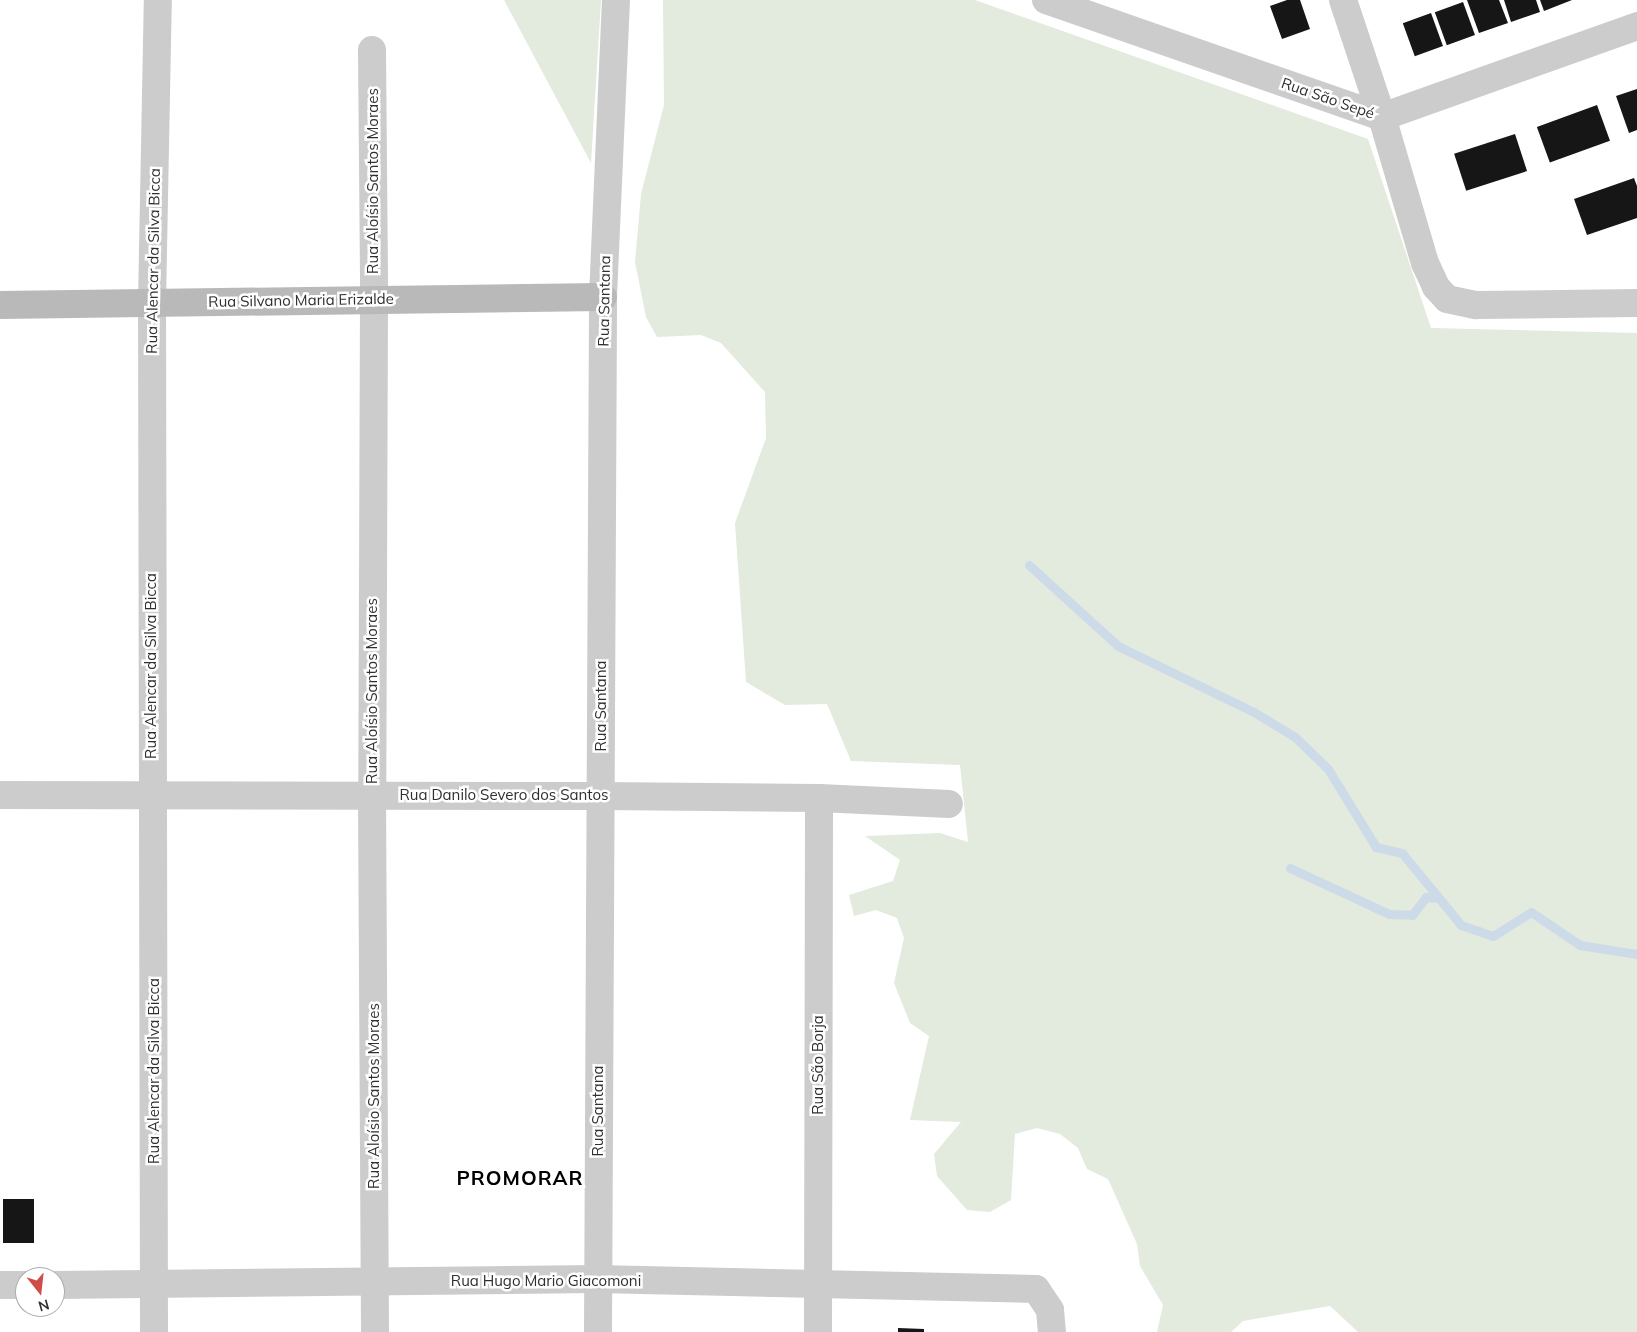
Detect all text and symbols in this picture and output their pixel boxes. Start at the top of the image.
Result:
street label: Rua São Sepé [1279,74,1377,122]
street label: Rua Aloísio Santos Moraes [364,88,382,274]
street label: Rua Alencar da Silva Bicca [142,168,164,354]
street label: Rua Santana [594,255,614,347]
street label: Rua Silvano Maria Erizalde [208,289,394,311]
street label: Rua Alencar da Silva Bicca [142,573,160,759]
street label: Rua Aloísio Santos Moraes [363,598,381,784]
street label: Rua Santana [592,660,610,752]
street label: Rua Danilo Severo dos Santos [399,786,609,804]
street label: Rua Alencar da Silva Bicca [145,978,163,1164]
street label: Rua Aloísio Santos Moraes [365,1003,383,1189]
street label: Rua São Borja [809,1015,827,1115]
street label: Rua Santana [589,1065,607,1157]
district label: PROMORAR [456,1165,584,1189]
north arrow [15,1267,65,1317]
street label: Rua Hugo Mario Giacomoni [451,1272,641,1290]
text: N [36,1295,51,1316]

